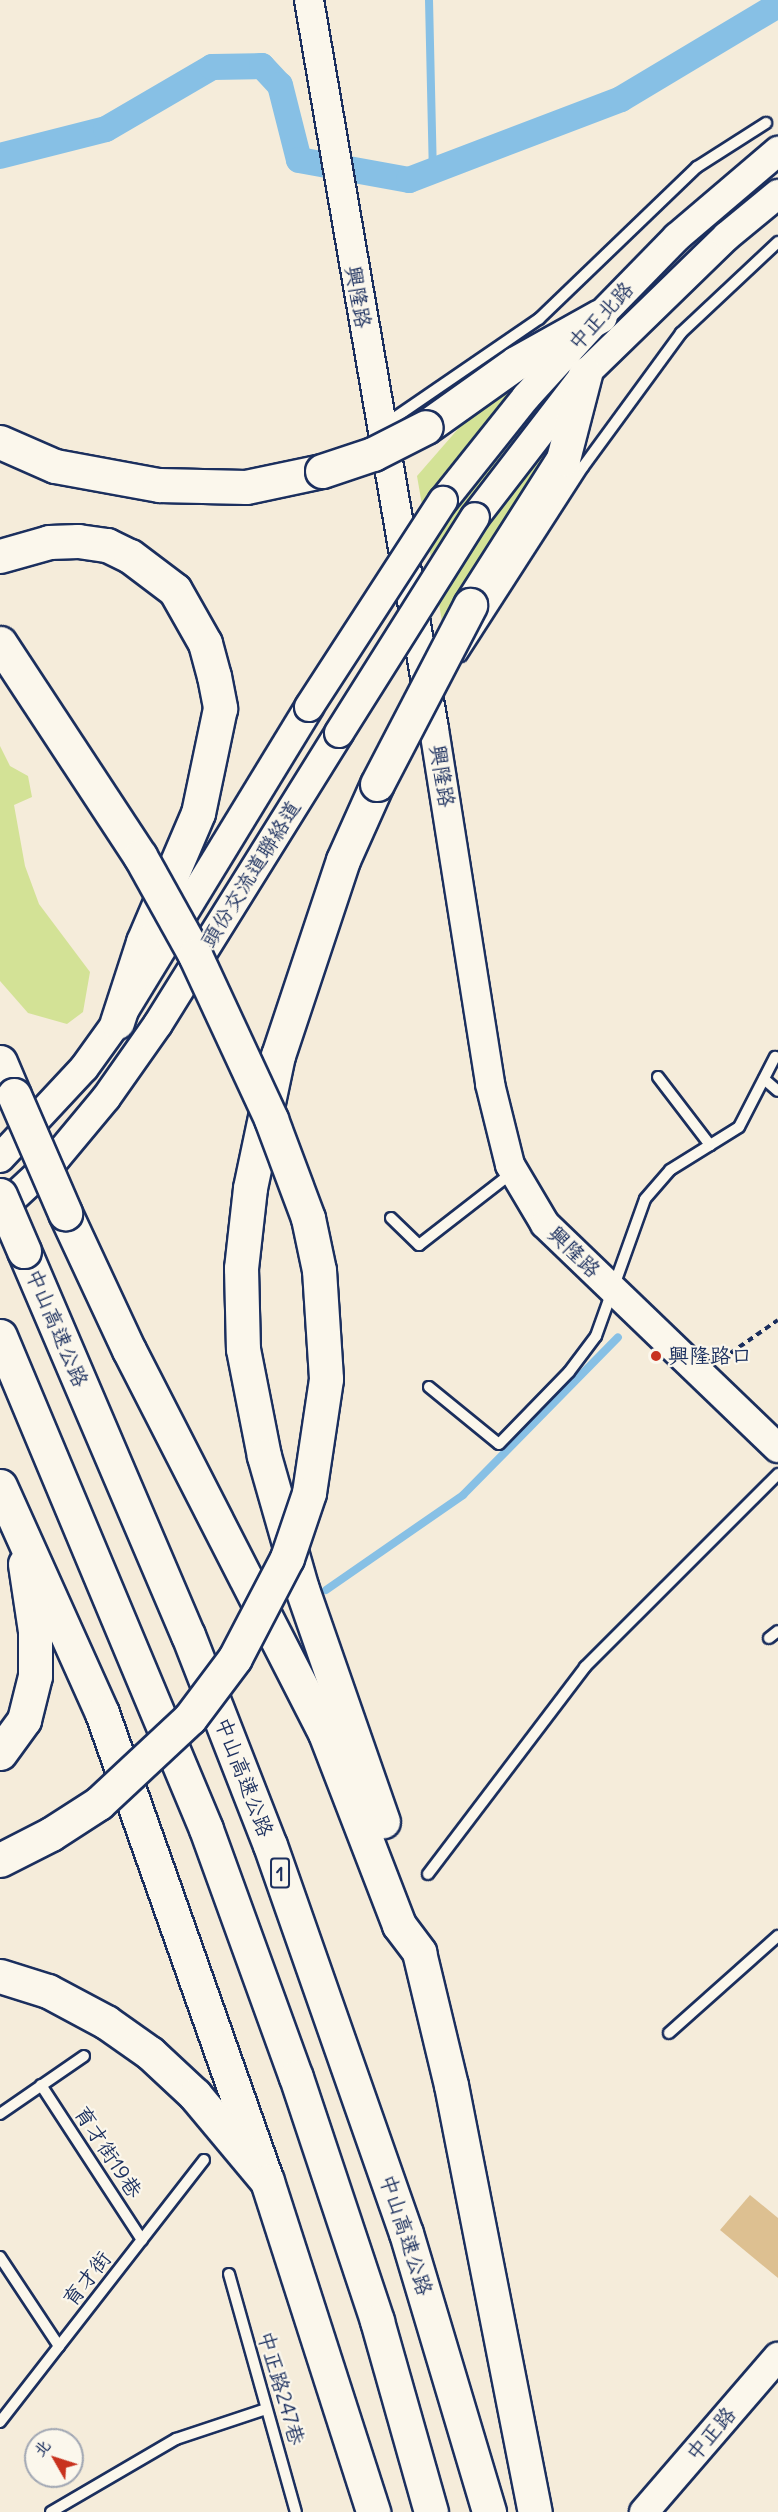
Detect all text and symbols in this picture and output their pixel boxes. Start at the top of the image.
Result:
street label: 興隆路 [340,264,376,330]
street label: 中正北路 [563,277,639,355]
street label: 興隆路 [425,743,459,809]
street label: 頭份交流道聯絡道 [196,796,306,952]
street label: 興隆路 [543,1221,605,1283]
street label: 中山高速公路 [21,1265,93,1391]
place label: 興隆路口 [668,1343,752,1369]
marker: 興隆路口 [649,1349,663,1363]
street label: 中山高速公路 [210,1714,278,1840]
road number: 1 [270,1856,290,1890]
street label: 育才街19巷 [69,2101,147,2203]
street label: 中山高速公路 [375,2171,437,2299]
street label: 育才街 [58,2246,116,2312]
street label: 中正路247巷 [253,2328,309,2448]
street label: 中正路 [681,2402,741,2466]
north arrow [24,2428,84,2488]
text: 北 [29,2435,54,2460]

